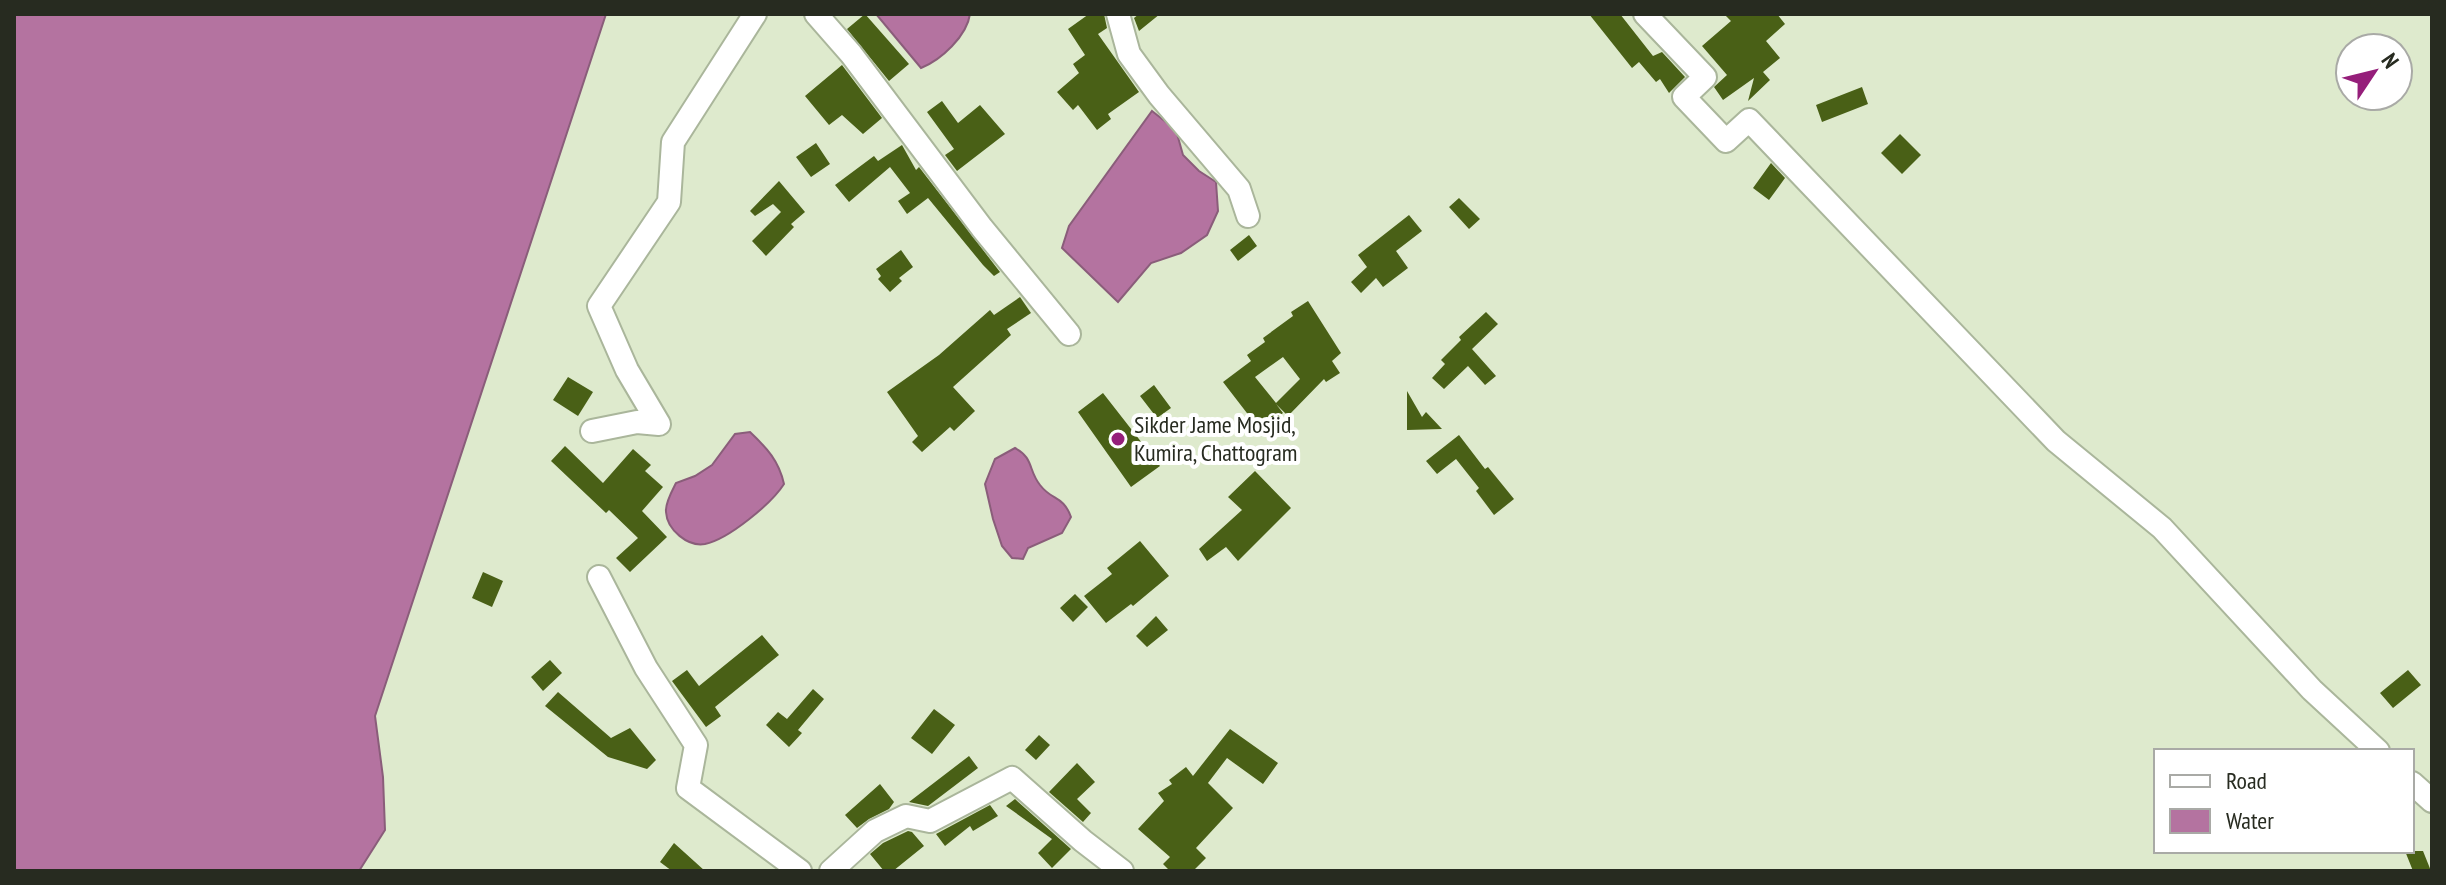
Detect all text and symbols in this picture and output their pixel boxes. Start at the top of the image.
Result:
north arrow [2334,32,2414,112]
text: N [2376,48,2405,73]
place label: Sikder Jame Mosjid, Kumira, Chattogram [1134,409,1297,468]
marker: Sikder Jame Mosjid, Kumira, Chattogram [1109,430,1127,448]
legend [2154,749,2414,853]
text: Road [2226,765,2267,796]
text: Water [2226,805,2274,836]

